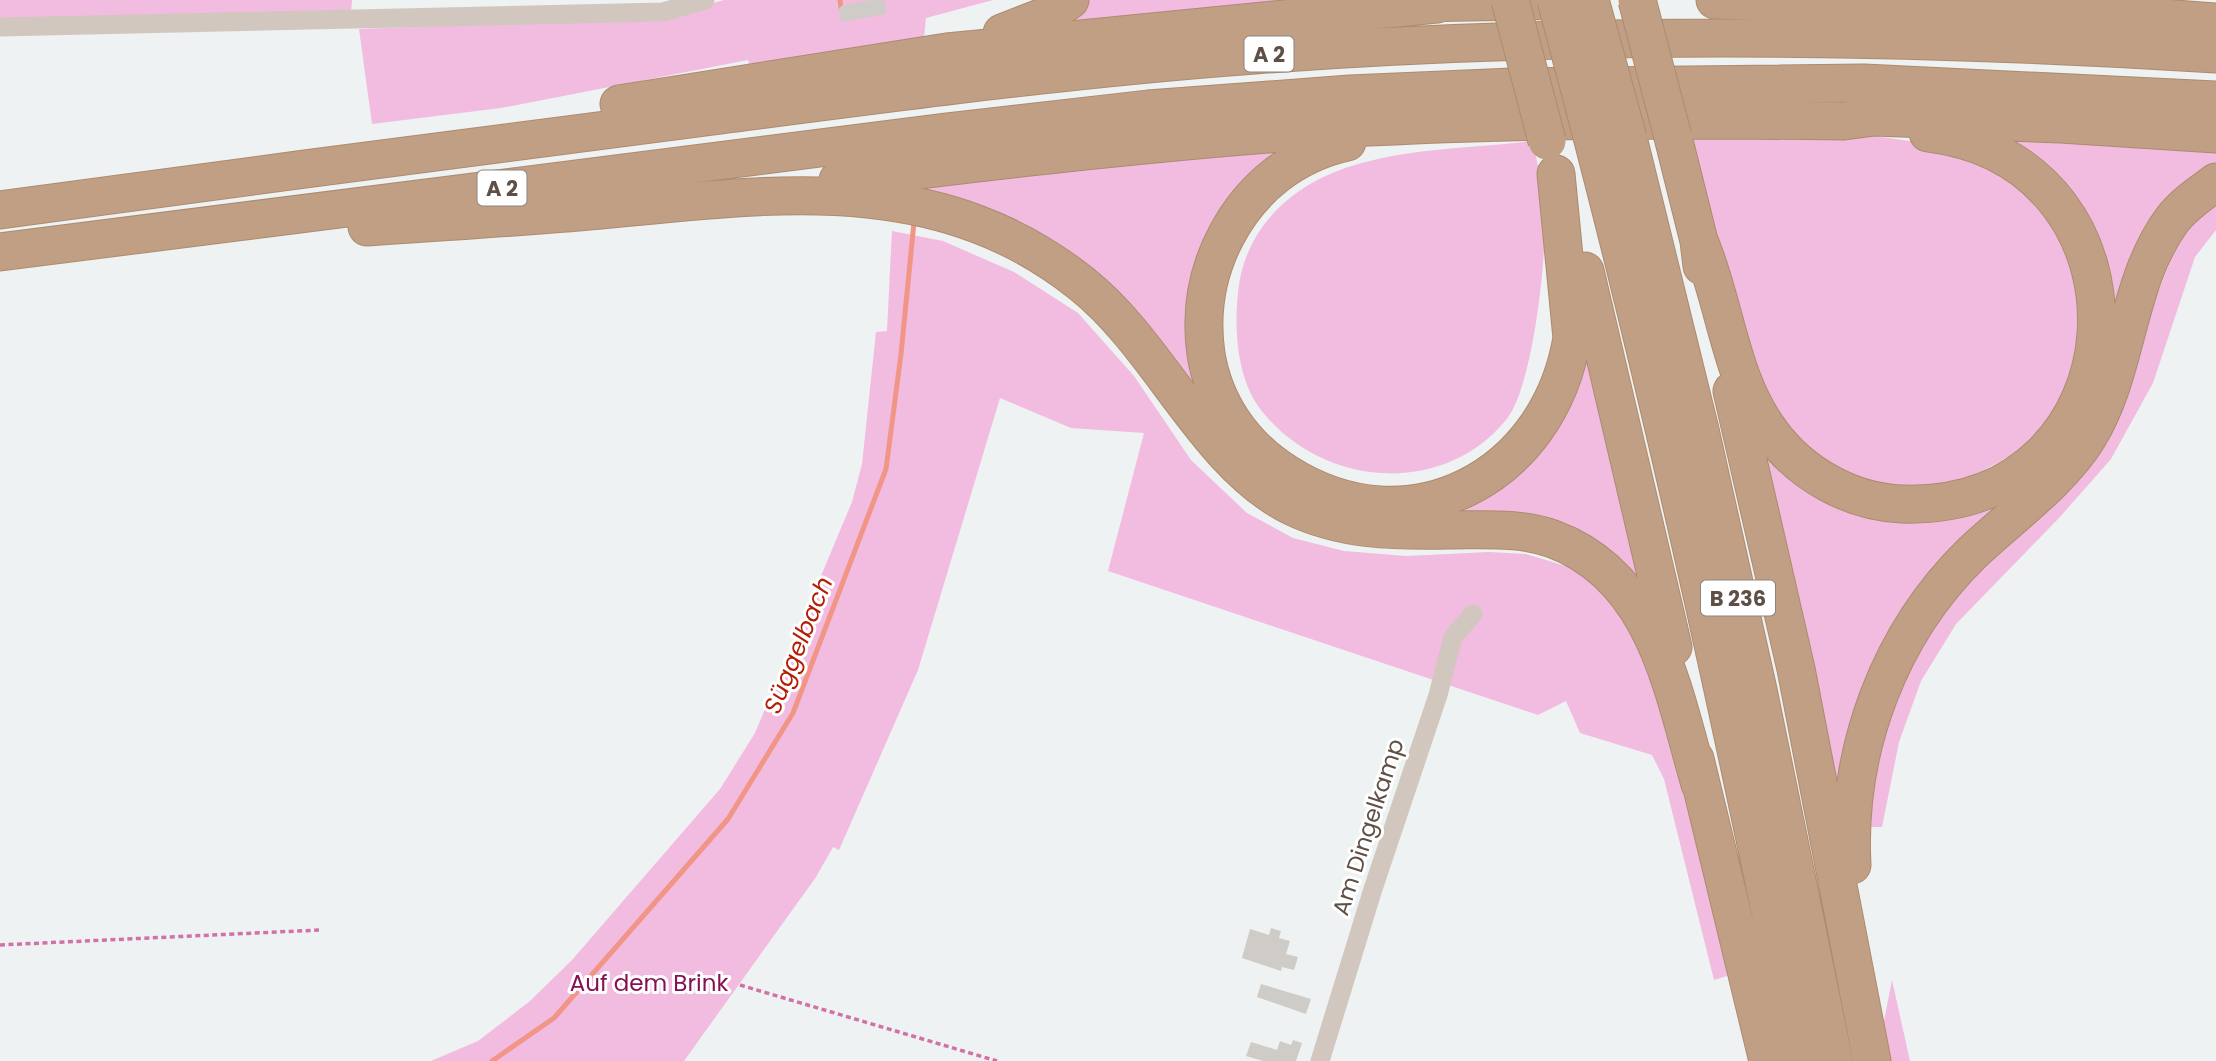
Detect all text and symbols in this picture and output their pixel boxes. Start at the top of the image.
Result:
road number: A 2 [1244,36,1294,72]
road number: A 2 [477,170,526,206]
water label: Süggelbach [756,572,840,718]
road number: B 236 [1701,580,1775,616]
street label: Am Dingelkamp [1324,735,1412,919]
park label: Auf dem Brink [570,967,728,999]

